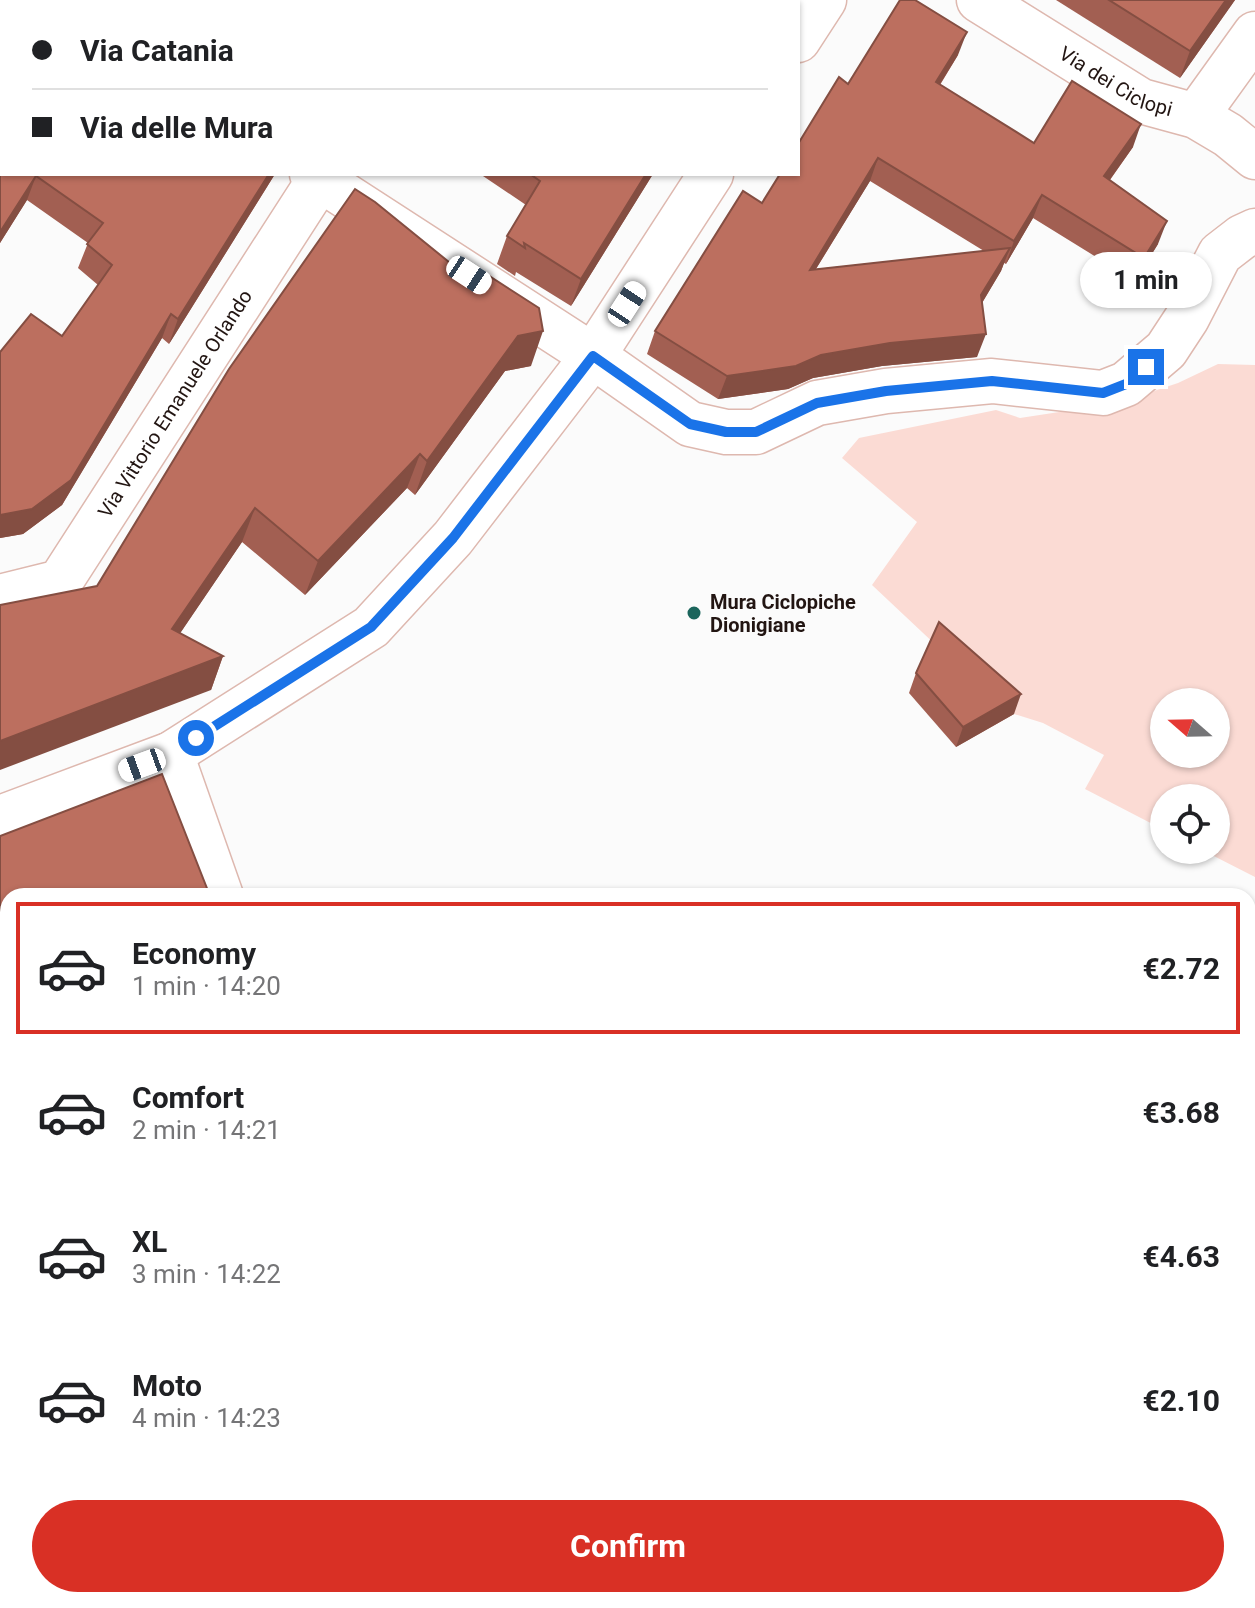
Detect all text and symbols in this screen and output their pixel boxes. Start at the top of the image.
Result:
text: Via Catania [80,33,234,68]
street label: Via dei Ciclopi [1055,41,1175,121]
text: Via delle Mura [80,110,273,145]
callout: 1 min [1080,251,1212,307]
car [442,252,496,298]
text: 1 min [1113,265,1179,295]
car [604,277,650,331]
street label: Via Vittorio Emanuele Orlando [93,285,257,522]
route end [1128,349,1164,385]
place label: Mura Ciclopiche Dionigiane [710,590,856,637]
marker: Mura Ciclopiche Dionigiane [685,604,703,622]
north arrow [1150,688,1230,768]
map controls [1150,688,1230,864]
route start [178,720,214,756]
car [115,746,169,784]
button: locate [1150,784,1230,864]
icon: car [36,932,108,1004]
text: Economy [132,936,256,971]
text: €2.72 [1142,951,1220,986]
text: 1 min · 14:20 [132,971,281,1001]
icon: car [36,1076,108,1148]
text: Comfort [132,1080,244,1115]
text: €3.68 [1142,1095,1220,1130]
text: 2 min · 14:21 [132,1115,281,1145]
icon: car [36,1220,108,1292]
text: XL [132,1224,167,1259]
text: €4.63 [1142,1239,1220,1274]
text: 3 min · 14:22 [132,1259,281,1289]
icon: car [36,1364,108,1436]
text: Moto [132,1368,202,1403]
text: €2.10 [1142,1383,1220,1418]
text: 4 min · 14:23 [132,1403,281,1433]
button: Confirm [32,1500,1224,1592]

